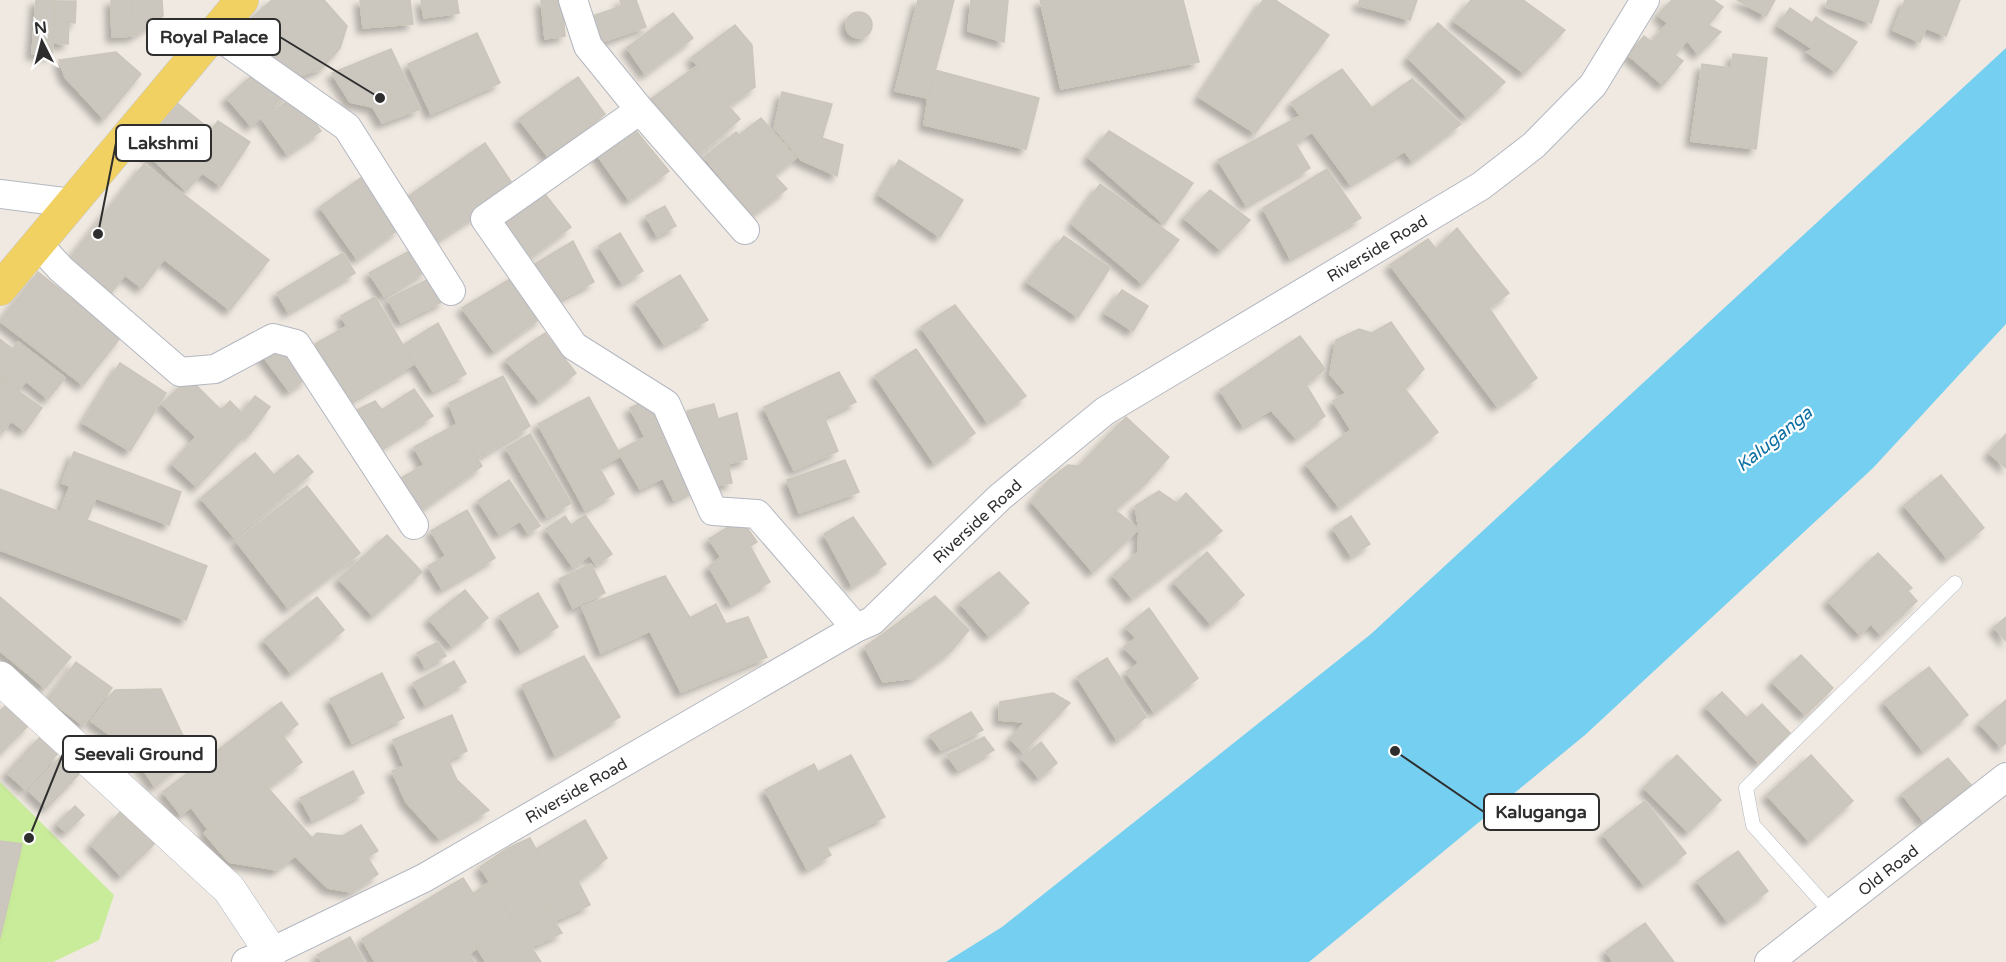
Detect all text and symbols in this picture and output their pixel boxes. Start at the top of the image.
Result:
north arrow [12,12,72,72]
text: N [33,17,48,39]
callout: Royal Palace [147,19,280,55]
text: Royal Palace [160,26,268,48]
callout: Lakshmi [116,125,211,161]
text: Lakshmi [128,132,198,154]
street label: Riverside Road [1323,211,1432,287]
water label: Kaluganga [1732,401,1817,476]
street label: Riverside Road [929,476,1026,568]
callout: Seevali Ground [63,736,216,772]
text: Seevali Ground [74,743,204,765]
street label: Riverside Road [522,754,631,828]
callout: Kaluganga [1484,794,1599,830]
text: Kaluganga [1495,801,1587,823]
street label: Old Road [1854,841,1923,901]

